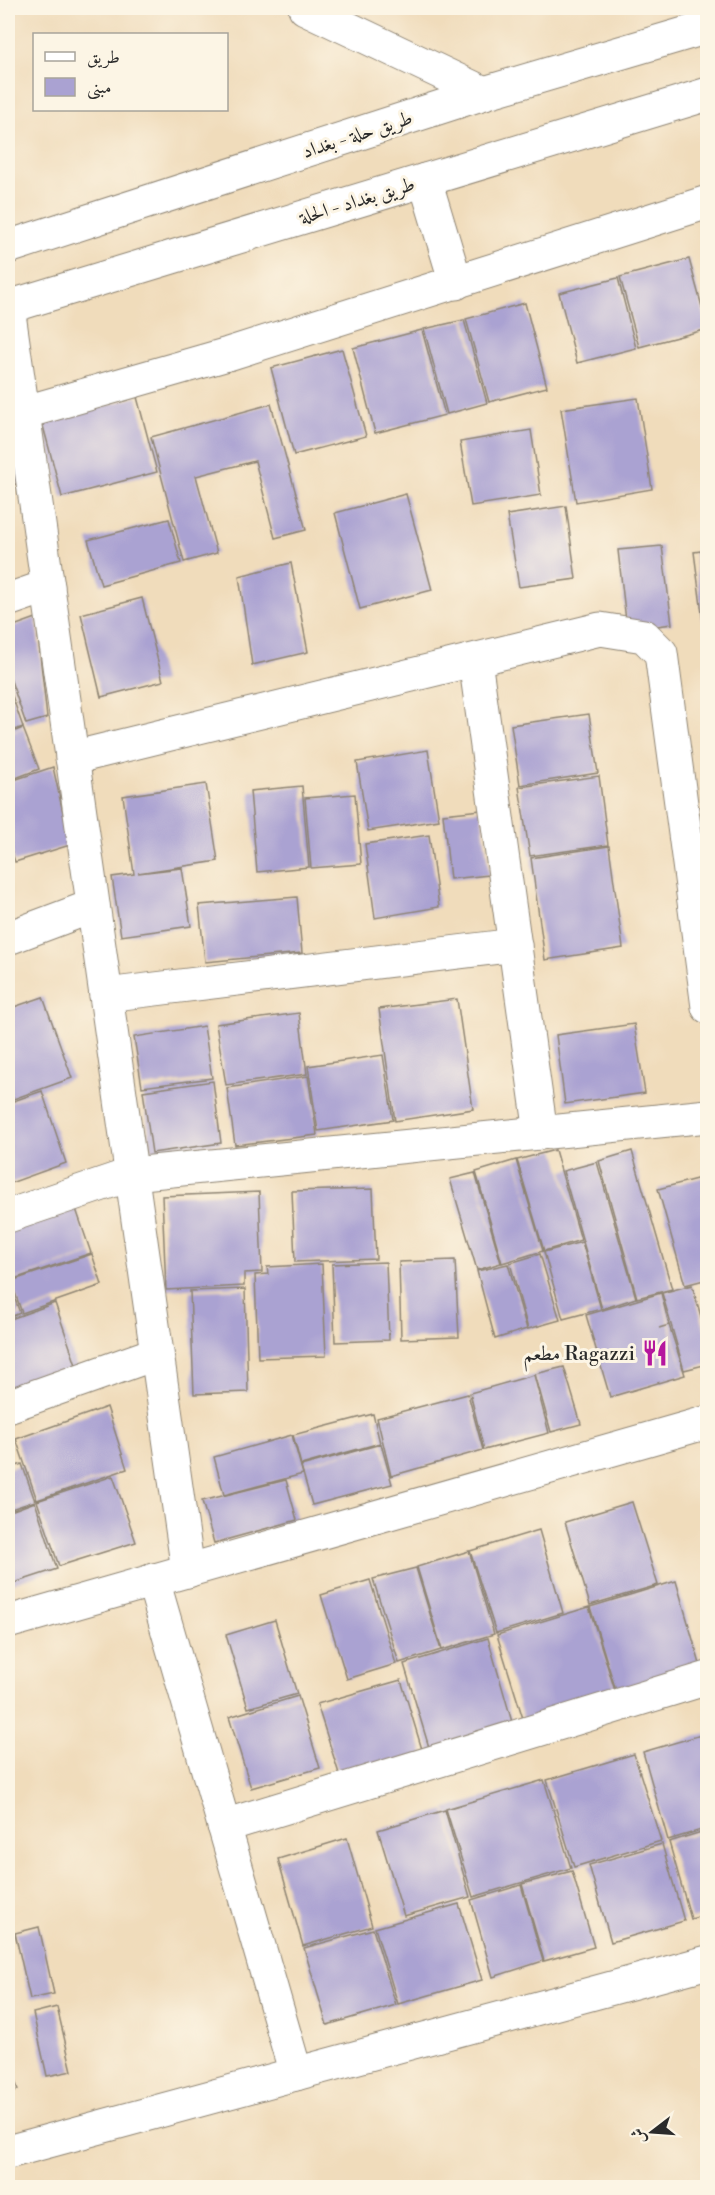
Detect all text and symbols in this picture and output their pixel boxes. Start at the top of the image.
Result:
legend [33,33,228,111]
text: طريق [87,46,120,69]
text: مبنى [87,76,112,100]
street label: طريق حلة - بغداد [299,106,416,165]
street label: طريق بغداد - الحلة [296,172,418,231]
restaurant icon: مطعم Ragazzi [640,1338,670,1368]
place label: مطعم Ragazzi [524,1342,635,1372]
north arrow [622,2102,682,2162]
text: ش [627,2126,650,2147]

